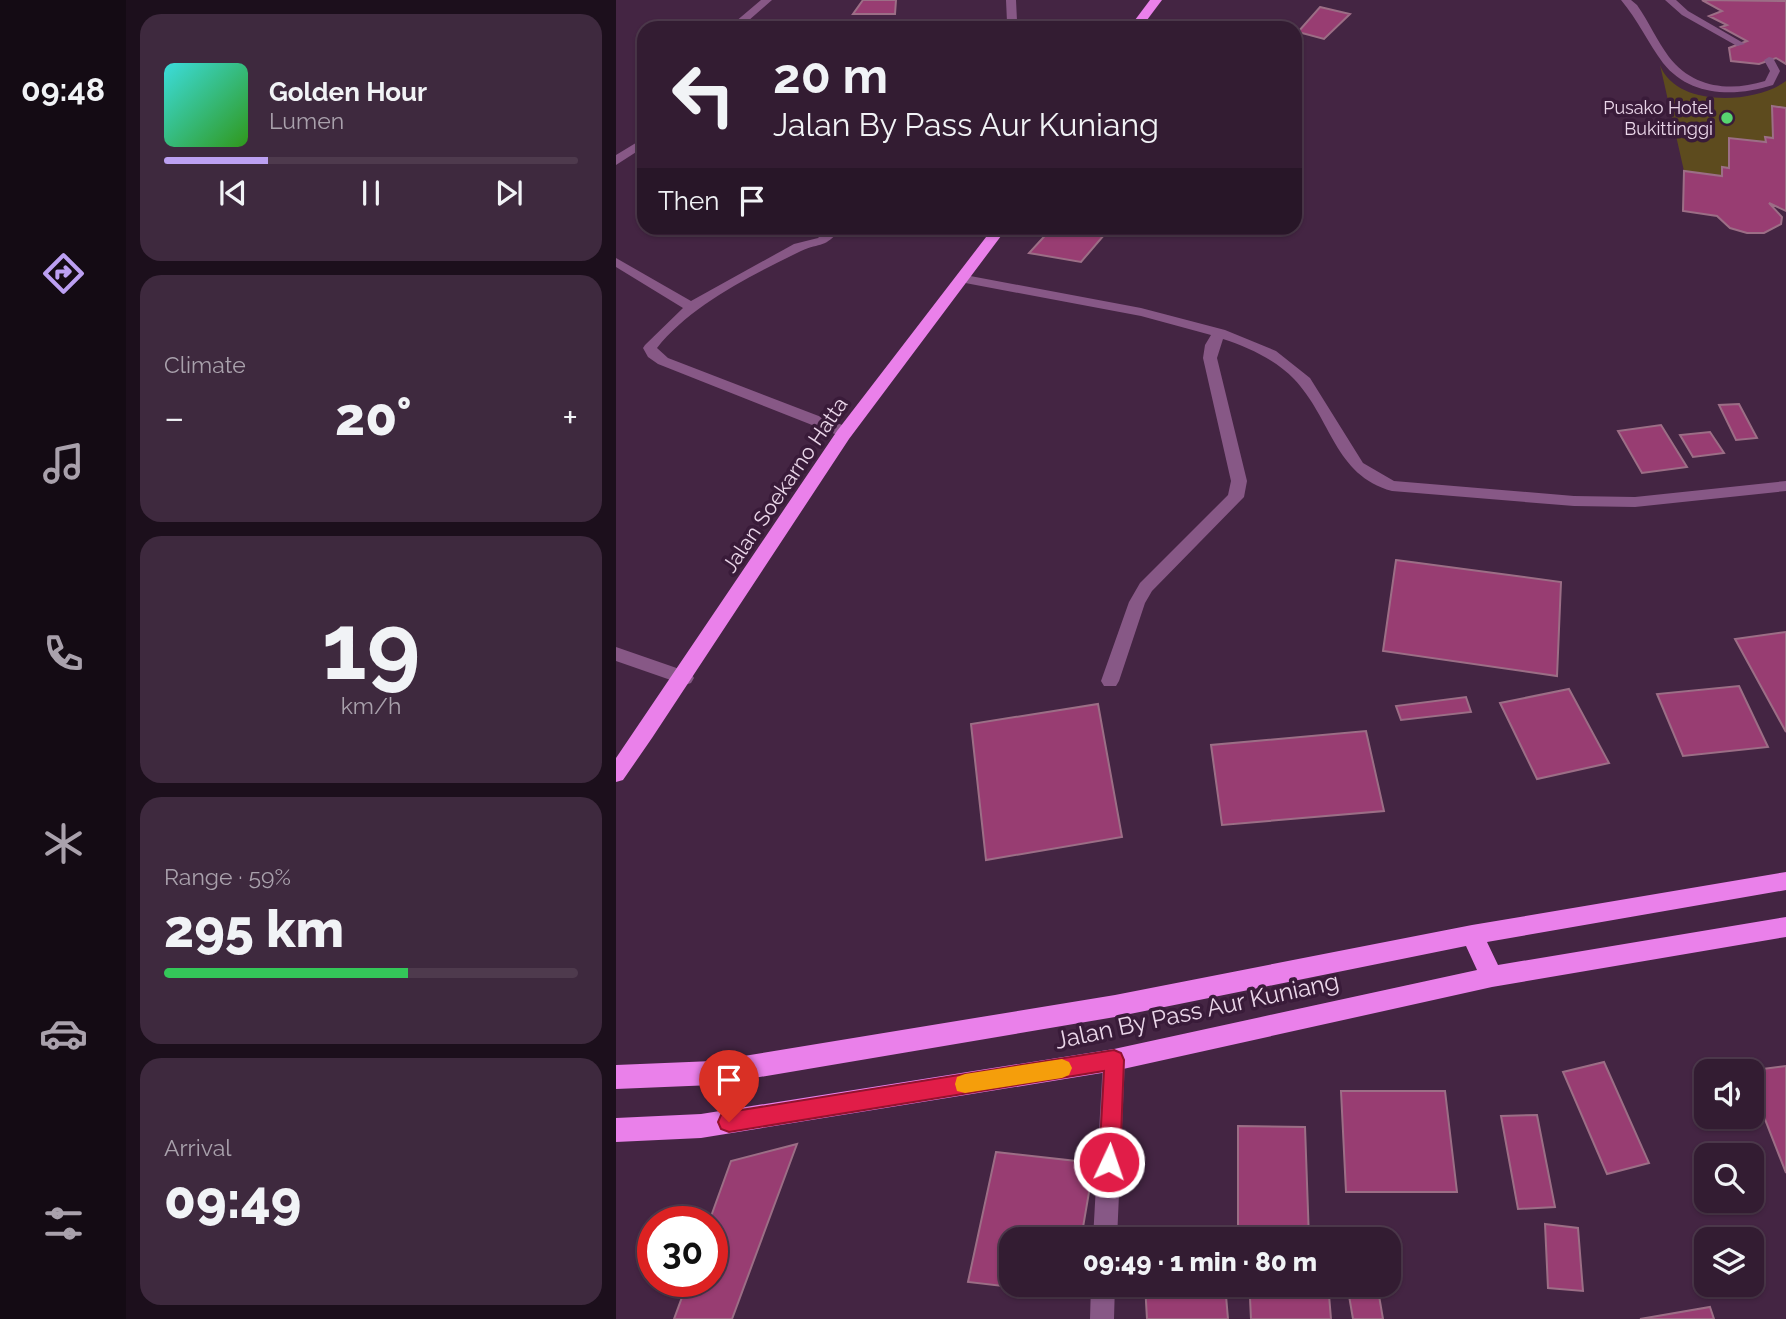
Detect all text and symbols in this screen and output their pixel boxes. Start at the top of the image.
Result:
text: 20 m [773,47,888,104]
icon: left [658,49,749,140]
text: 09:48 [21,71,105,108]
text: Golden Hour [269,77,427,107]
place label: Pusako Hotel Bukittinggi [1603,97,1713,139]
text: Jalan By Pass Aur Kuniang [773,106,1159,143]
text: Lumen [269,107,344,134]
marker: Pusako Hotel Bukittinggi [1719,110,1735,126]
icon: previous [214,174,252,212]
icon: pause [352,174,390,212]
icon: next [490,174,528,212]
icon: arrive [733,182,771,220]
text: Then [658,186,719,216]
icon: directions [39,249,88,298]
text: Climate [164,351,246,378]
text: 20° [335,386,412,447]
street label: Jalan Soekarno Hatta [717,392,853,577]
text: − [164,395,184,440]
text: + [562,395,578,440]
icon: music [39,439,88,488]
text: 19 [322,593,420,700]
icon: phone [39,629,88,678]
text: km/h [341,692,401,719]
icon: climate [39,819,88,868]
text: Range · 59% [164,863,291,890]
text: 295 km [164,898,344,959]
street label: Jalan By Pass Aur Kuniang [1052,966,1341,1055]
icon: car [39,1009,88,1058]
pin [699,1050,759,1122]
map controls [1694,1059,1764,1297]
button: sound [1694,1059,1764,1129]
icon: arrive [710,1061,748,1099]
position arrow [1072,1125,1146,1199]
text: Arrival [164,1134,231,1161]
button: search [1694,1143,1764,1213]
text: 09:49 [164,1169,302,1230]
icon: filters [39,1199,88,1248]
speed limit sign: 30 [637,1206,728,1297]
button: layers [1694,1227,1764,1297]
text: 09:49 · 1 min · 80 m [1083,1247,1317,1277]

